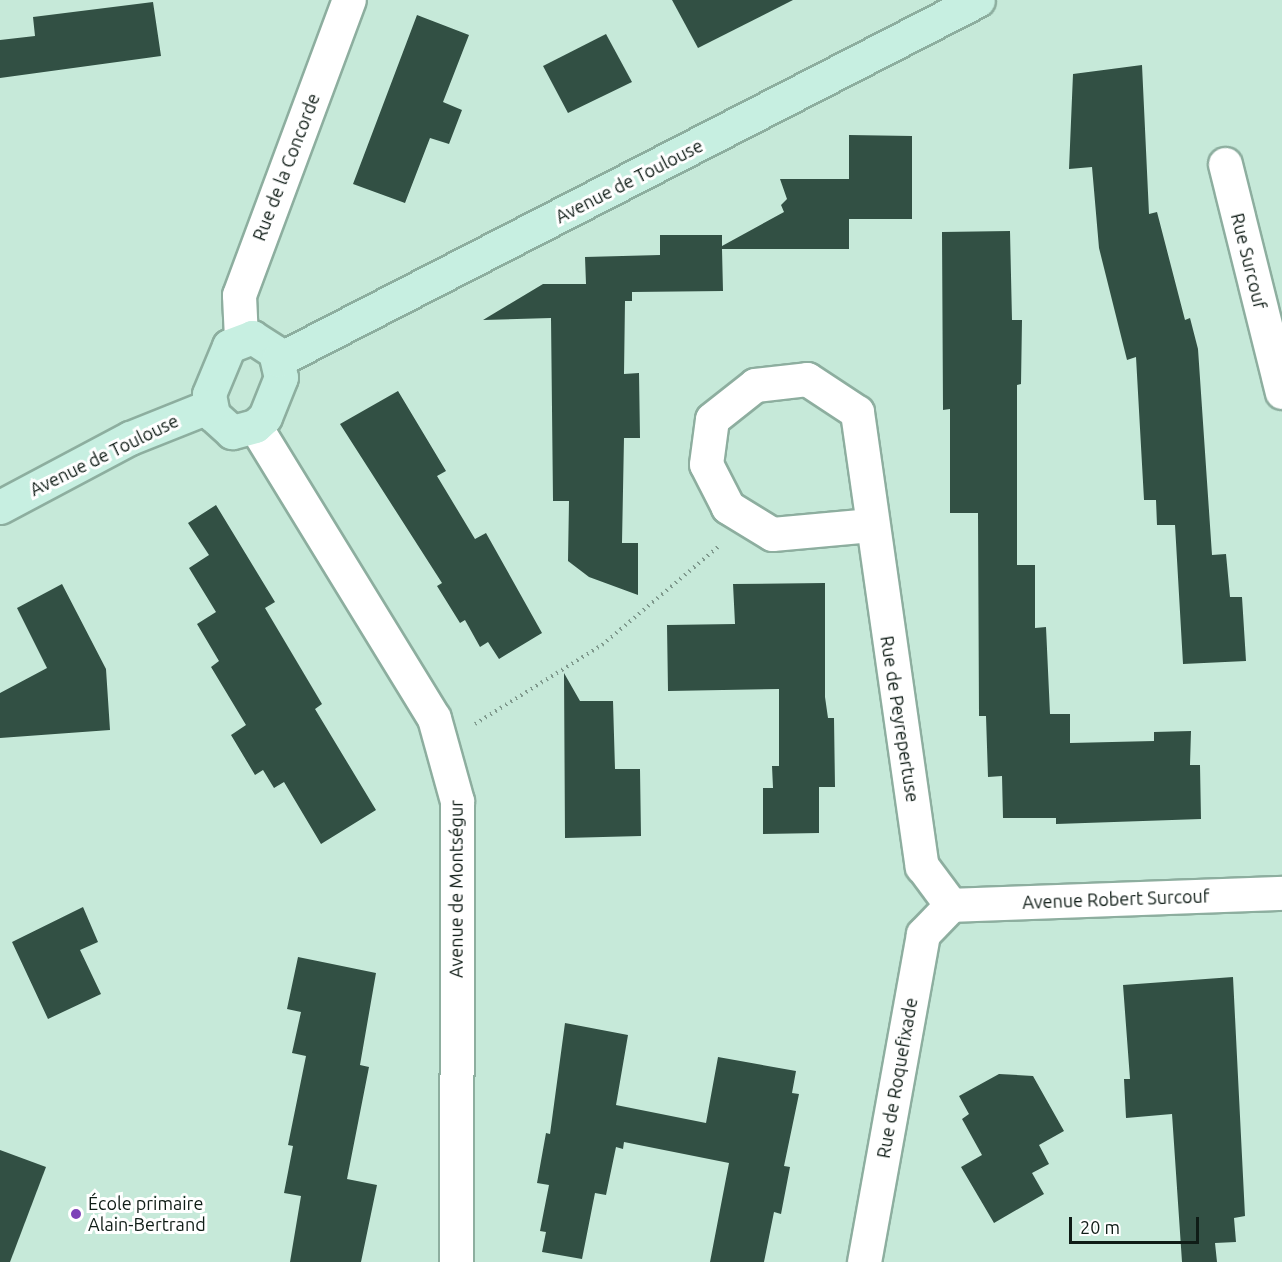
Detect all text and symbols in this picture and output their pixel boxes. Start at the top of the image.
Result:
street label: Rue de la Concorde [248,90,324,244]
street label: Avenue de Toulouse [552,134,706,228]
street label: Rue Surcouf [1227,211,1271,311]
street label: Avenue de Toulouse [26,410,182,500]
street label: Rue de Peyrepertuse [876,634,924,804]
street label: Avenue de Montségur [445,800,467,978]
street label: Avenue Robert Surcouf [1022,885,1210,913]
street label: Rue de Roquefixade [872,996,922,1160]
place label: École primaire Alain-Bertrand [88,1193,206,1236]
scale bar [1072,1205,1202,1243]
marker: École primaire Alain-Bertrand [69,1207,83,1221]
text: 20 m [1080,1217,1120,1237]

